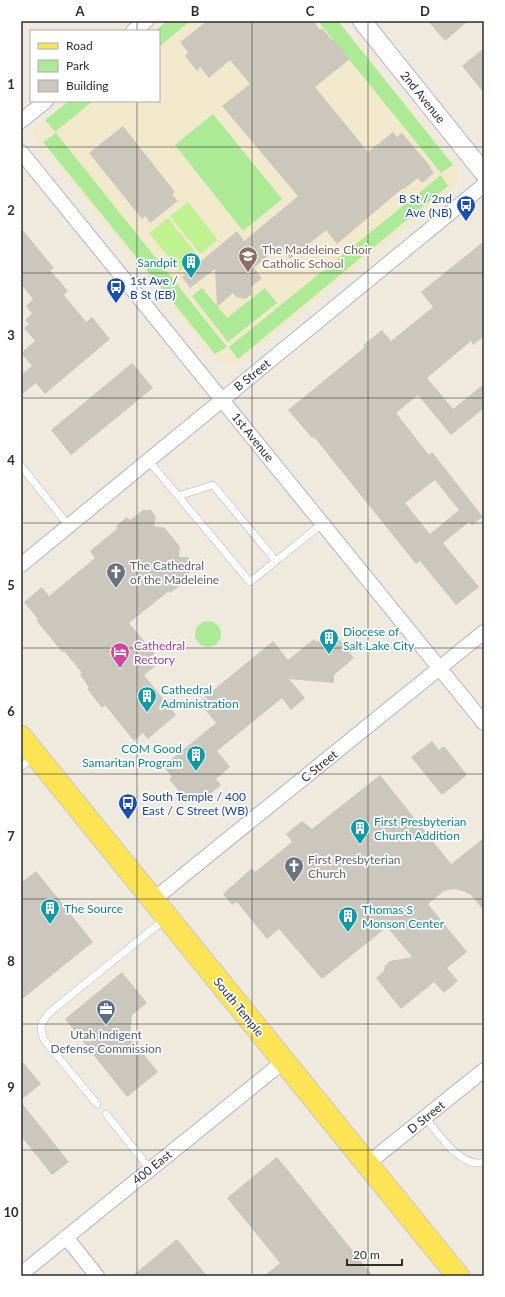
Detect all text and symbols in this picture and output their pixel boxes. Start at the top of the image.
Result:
text: A [74,3,85,19]
text: B [191,3,200,19]
text: C [306,3,315,19]
text: D [420,3,430,19]
legend [30,30,160,102]
text: Road [66,38,93,53]
text: Park [66,58,90,73]
street label: 2nd Avenue [397,68,449,126]
text: 1 [7,76,15,92]
text: Building [66,78,109,93]
place label: B St / 2nd Ave (NB) [399,191,452,220]
bus stop icon: B St / 2nd Ave (NB) [455,194,477,222]
text: 2 [7,202,15,218]
place label: The Madeleine Choir Catholic School [262,242,373,271]
school or university icon: The Madeleine Choir Catholic School [237,245,259,273]
building icon: Sandpit [180,251,202,279]
place label: Sandpit [137,255,178,270]
place label: 1st Ave / B St (EB) [130,273,178,302]
bus stop icon: 1st Ave / B St (EB) [105,276,127,304]
text: 3 [7,327,15,343]
street label: B Street [231,355,274,394]
street label: 1st Avenue [229,409,277,465]
text: 4 [7,452,15,468]
place label: The Cathedral of the Madeleine [130,558,219,587]
church icon: The Cathedral of the Madeleine [105,561,127,589]
text: 5 [7,577,15,593]
place label: Diocese of Salt Lake City [343,624,415,653]
building icon: Diocese of Salt Lake City [318,627,340,655]
place label: Cathedral Rectory [134,638,185,667]
hotel icon: Cathedral Rectory [109,641,131,669]
place label: Cathedral Administration [161,682,239,711]
building icon: Cathedral Administration [136,685,158,713]
text: 6 [7,703,15,719]
place label: COM Good Samaritan Program [82,741,182,770]
building icon: COM Good Samaritan Program [185,744,207,772]
street label: C Street [298,746,341,785]
place label: South Temple / 400 East / C Street (WB) [142,789,248,818]
bus stop icon: South Temple / 400 East / C Street (WB) [117,792,139,820]
place label: First Presbyterian Church Addition [374,814,467,843]
building icon: First Presbyterian Church Addition [349,817,371,845]
text: 7 [7,828,15,844]
place label: First Presbyterian Church [308,852,401,881]
church icon: First Presbyterian Church [283,855,305,883]
building icon: The Source [39,897,61,925]
place label: The Source [64,901,123,916]
place label: Thomas S Monson Center [362,902,445,931]
building icon: Thomas S Monson Center [337,905,359,933]
text: 8 [7,953,15,969]
street label: South Temple [211,975,267,1039]
office icon: Utah Indigent Defense Commission [95,998,117,1026]
place label: Utah Indigent Defense Commission [50,1027,162,1056]
text: 9 [7,1079,15,1095]
street label: D Street [404,1097,448,1137]
street label: 400 East [129,1146,175,1187]
text: 10 [3,1204,19,1220]
scale bar [347,1241,402,1267]
text: 20 m [353,1247,380,1262]

